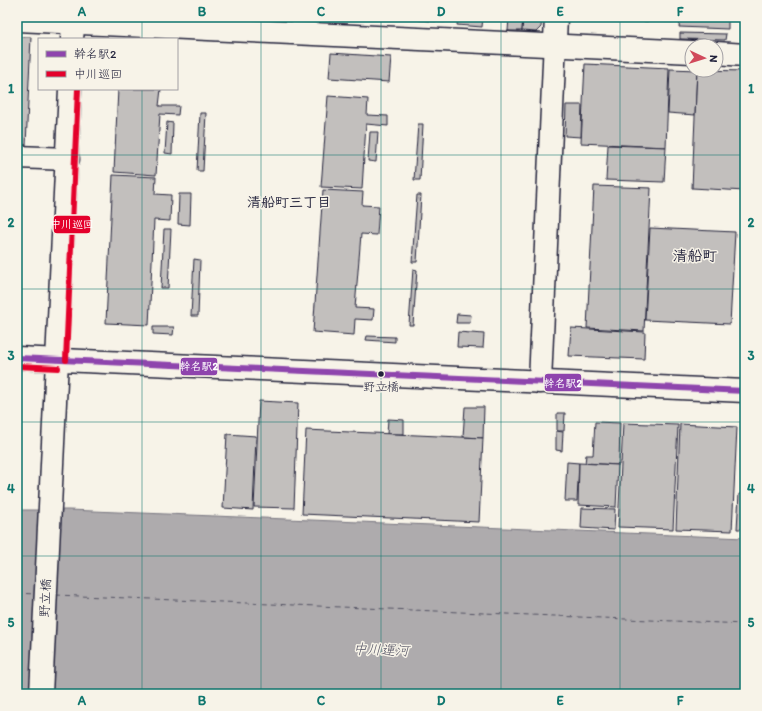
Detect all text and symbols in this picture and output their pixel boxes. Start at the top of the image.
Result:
text: A [77,4,87,19]
text: B [198,4,207,19]
text: C [317,4,326,19]
text: D [437,4,446,19]
text: E [556,4,564,19]
text: F [677,4,684,19]
legend [38,38,178,90]
north arrow [684,38,724,78]
text: 幹名駅2 [74,47,117,61]
text: N [707,54,720,63]
text: 中川巡回 [74,67,122,81]
text: 1 [8,81,14,96]
text: 1 [748,81,754,96]
district label: 清船町三丁目 [247,194,331,211]
text: 2 [8,215,15,230]
line badge: 中川巡回 [53,215,91,234]
text: 2 [748,215,755,230]
text: 中川巡回 [50,218,94,231]
district label: 清船町 [672,247,718,265]
text: 3 [7,348,15,363]
text: 3 [747,348,755,363]
line badge: 幹名駅2 [180,357,218,376]
text: 幹名駅2 [180,360,219,373]
marker: 野立橋 [376,369,386,379]
line badge: 幹名駅2 [544,373,582,392]
text: 幹名駅2 [544,377,583,390]
place label: 野立橋 [363,380,399,394]
text: 4 [7,481,15,496]
text: 4 [747,481,755,496]
street label: 野立橋 [36,578,54,618]
text: 5 [8,615,15,630]
text: 5 [748,615,755,630]
water label: 中川運河 [353,641,411,660]
text: A [77,693,87,708]
text: B [198,693,207,708]
text: C [317,693,326,708]
text: D [437,693,446,708]
text: E [556,693,564,708]
text: F [677,693,684,708]

